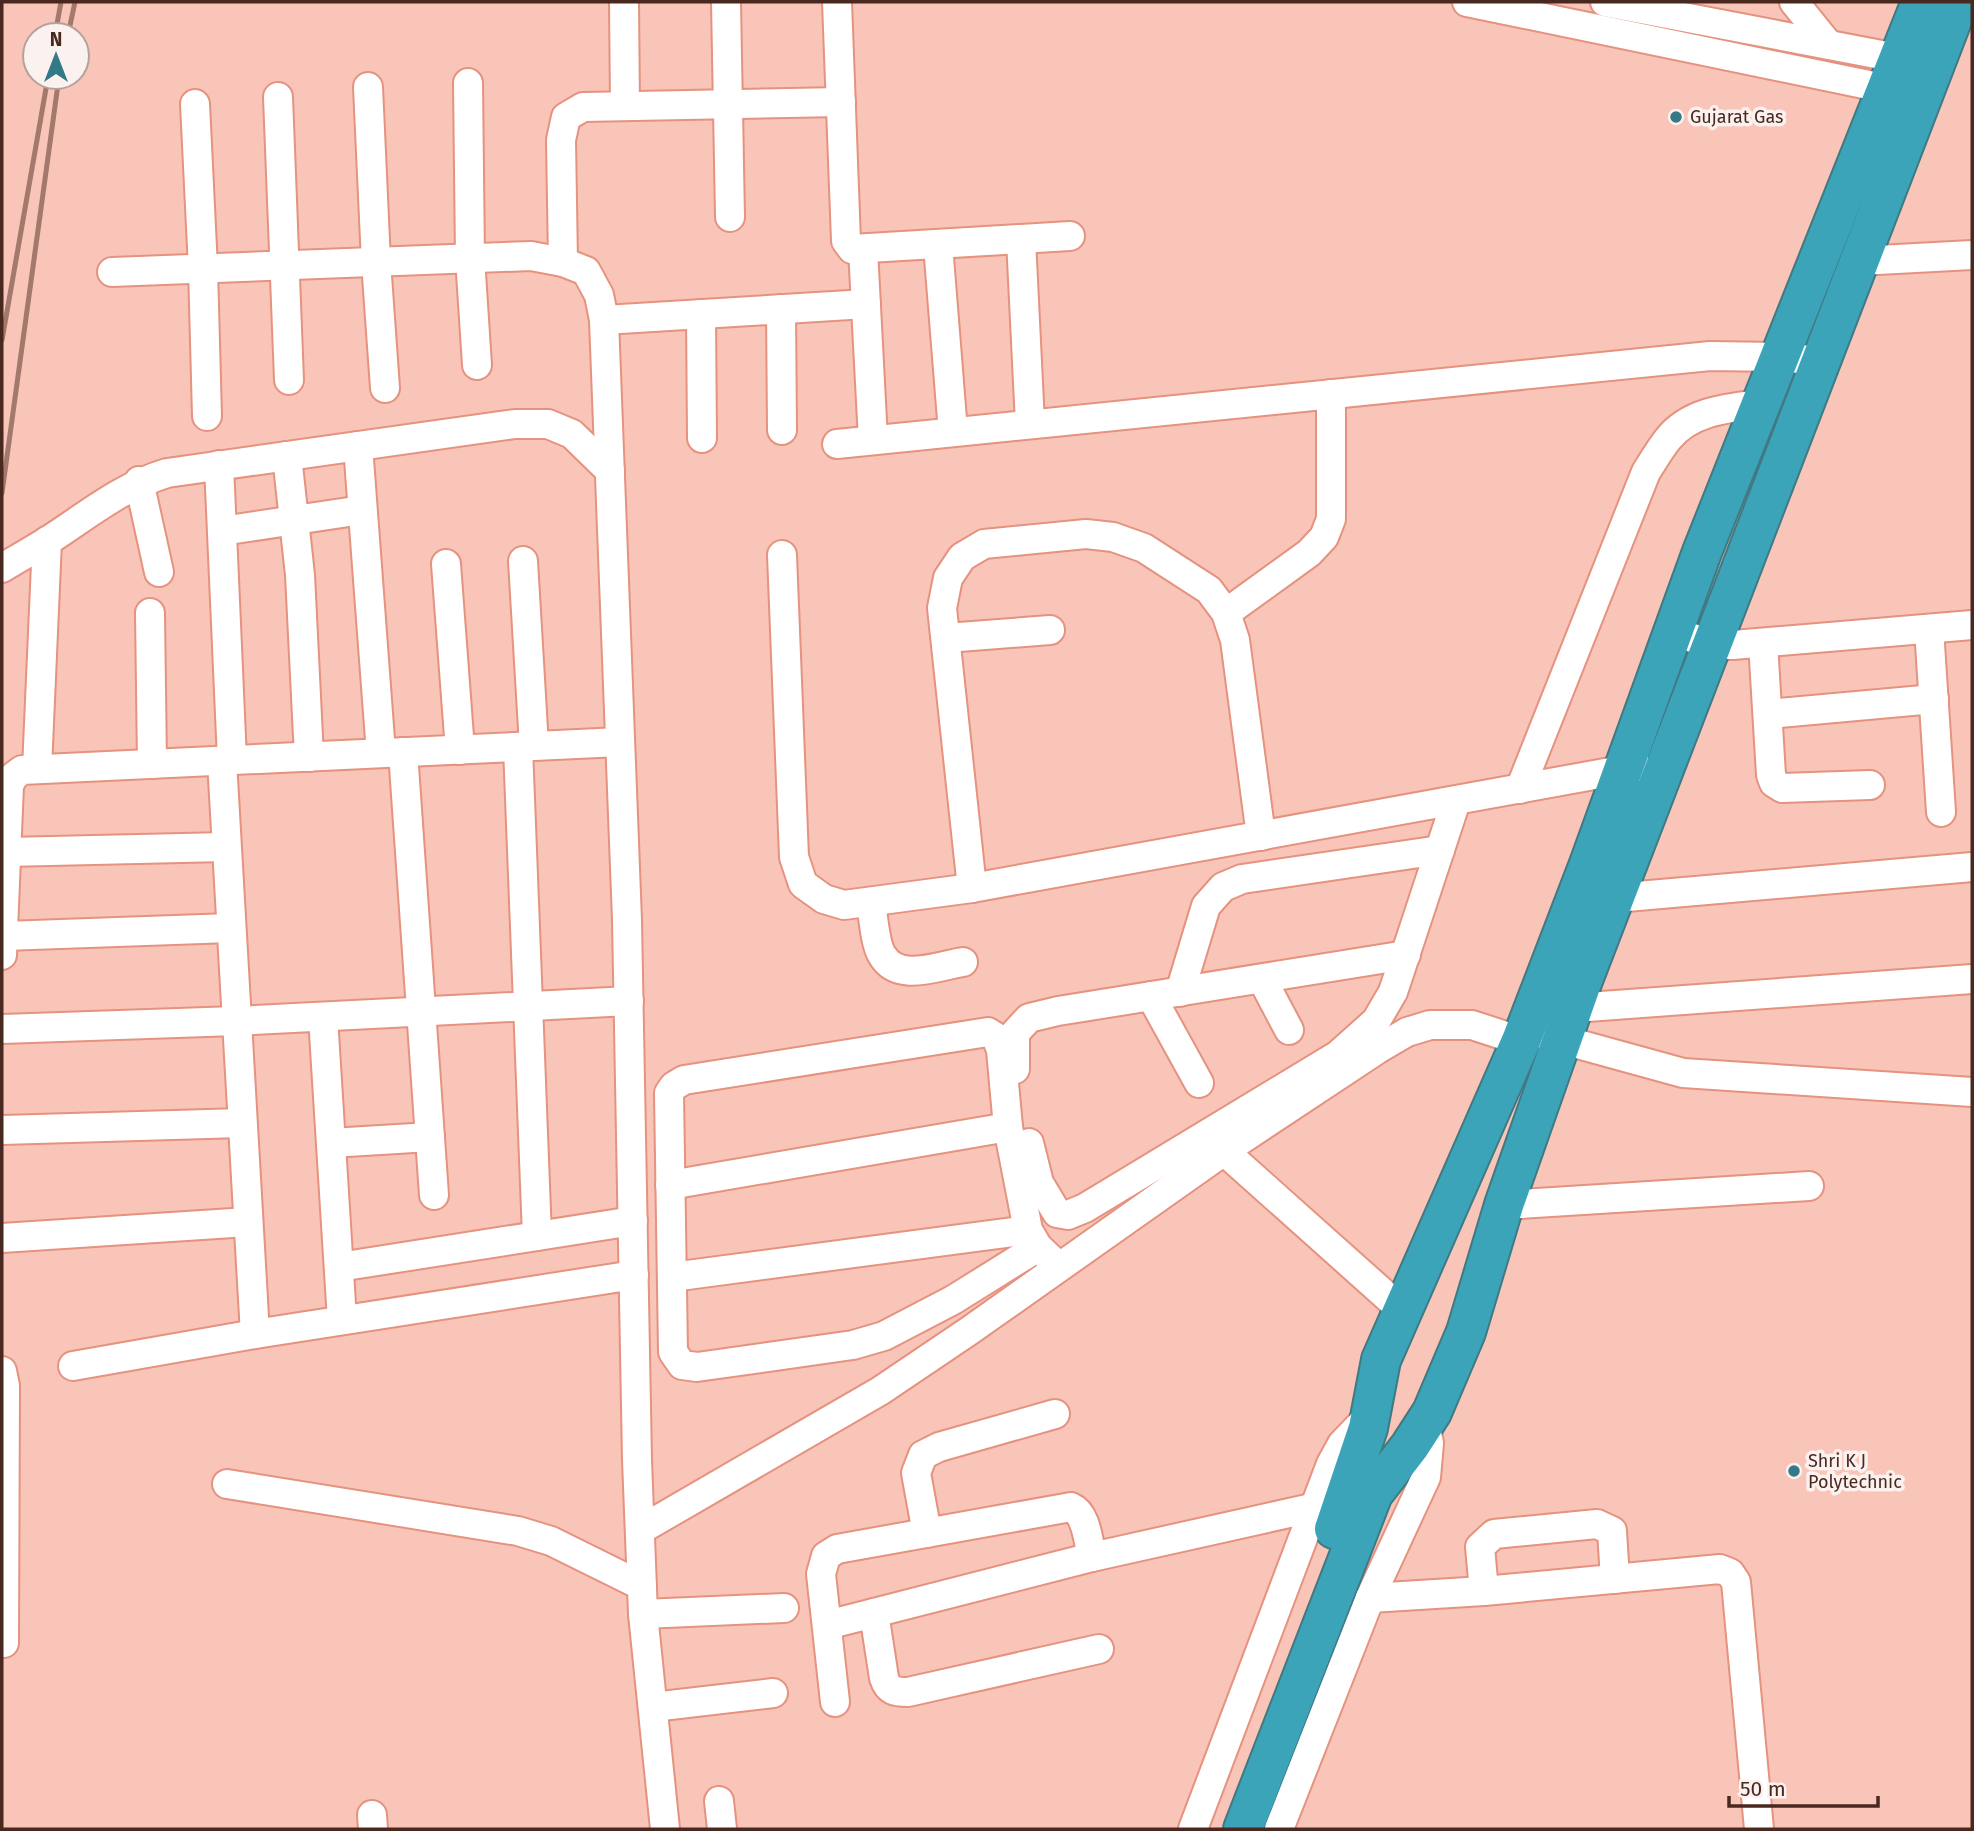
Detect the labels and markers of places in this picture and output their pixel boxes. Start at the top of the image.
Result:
place label: Gujarat Gas [1690,106,1783,128]
marker: Gujarat Gas [1668,109,1684,125]
place label: Shri K J Polytechnic [1808,1450,1902,1493]
marker: Shri K J Polytechnic [1786,1463,1802,1479]

